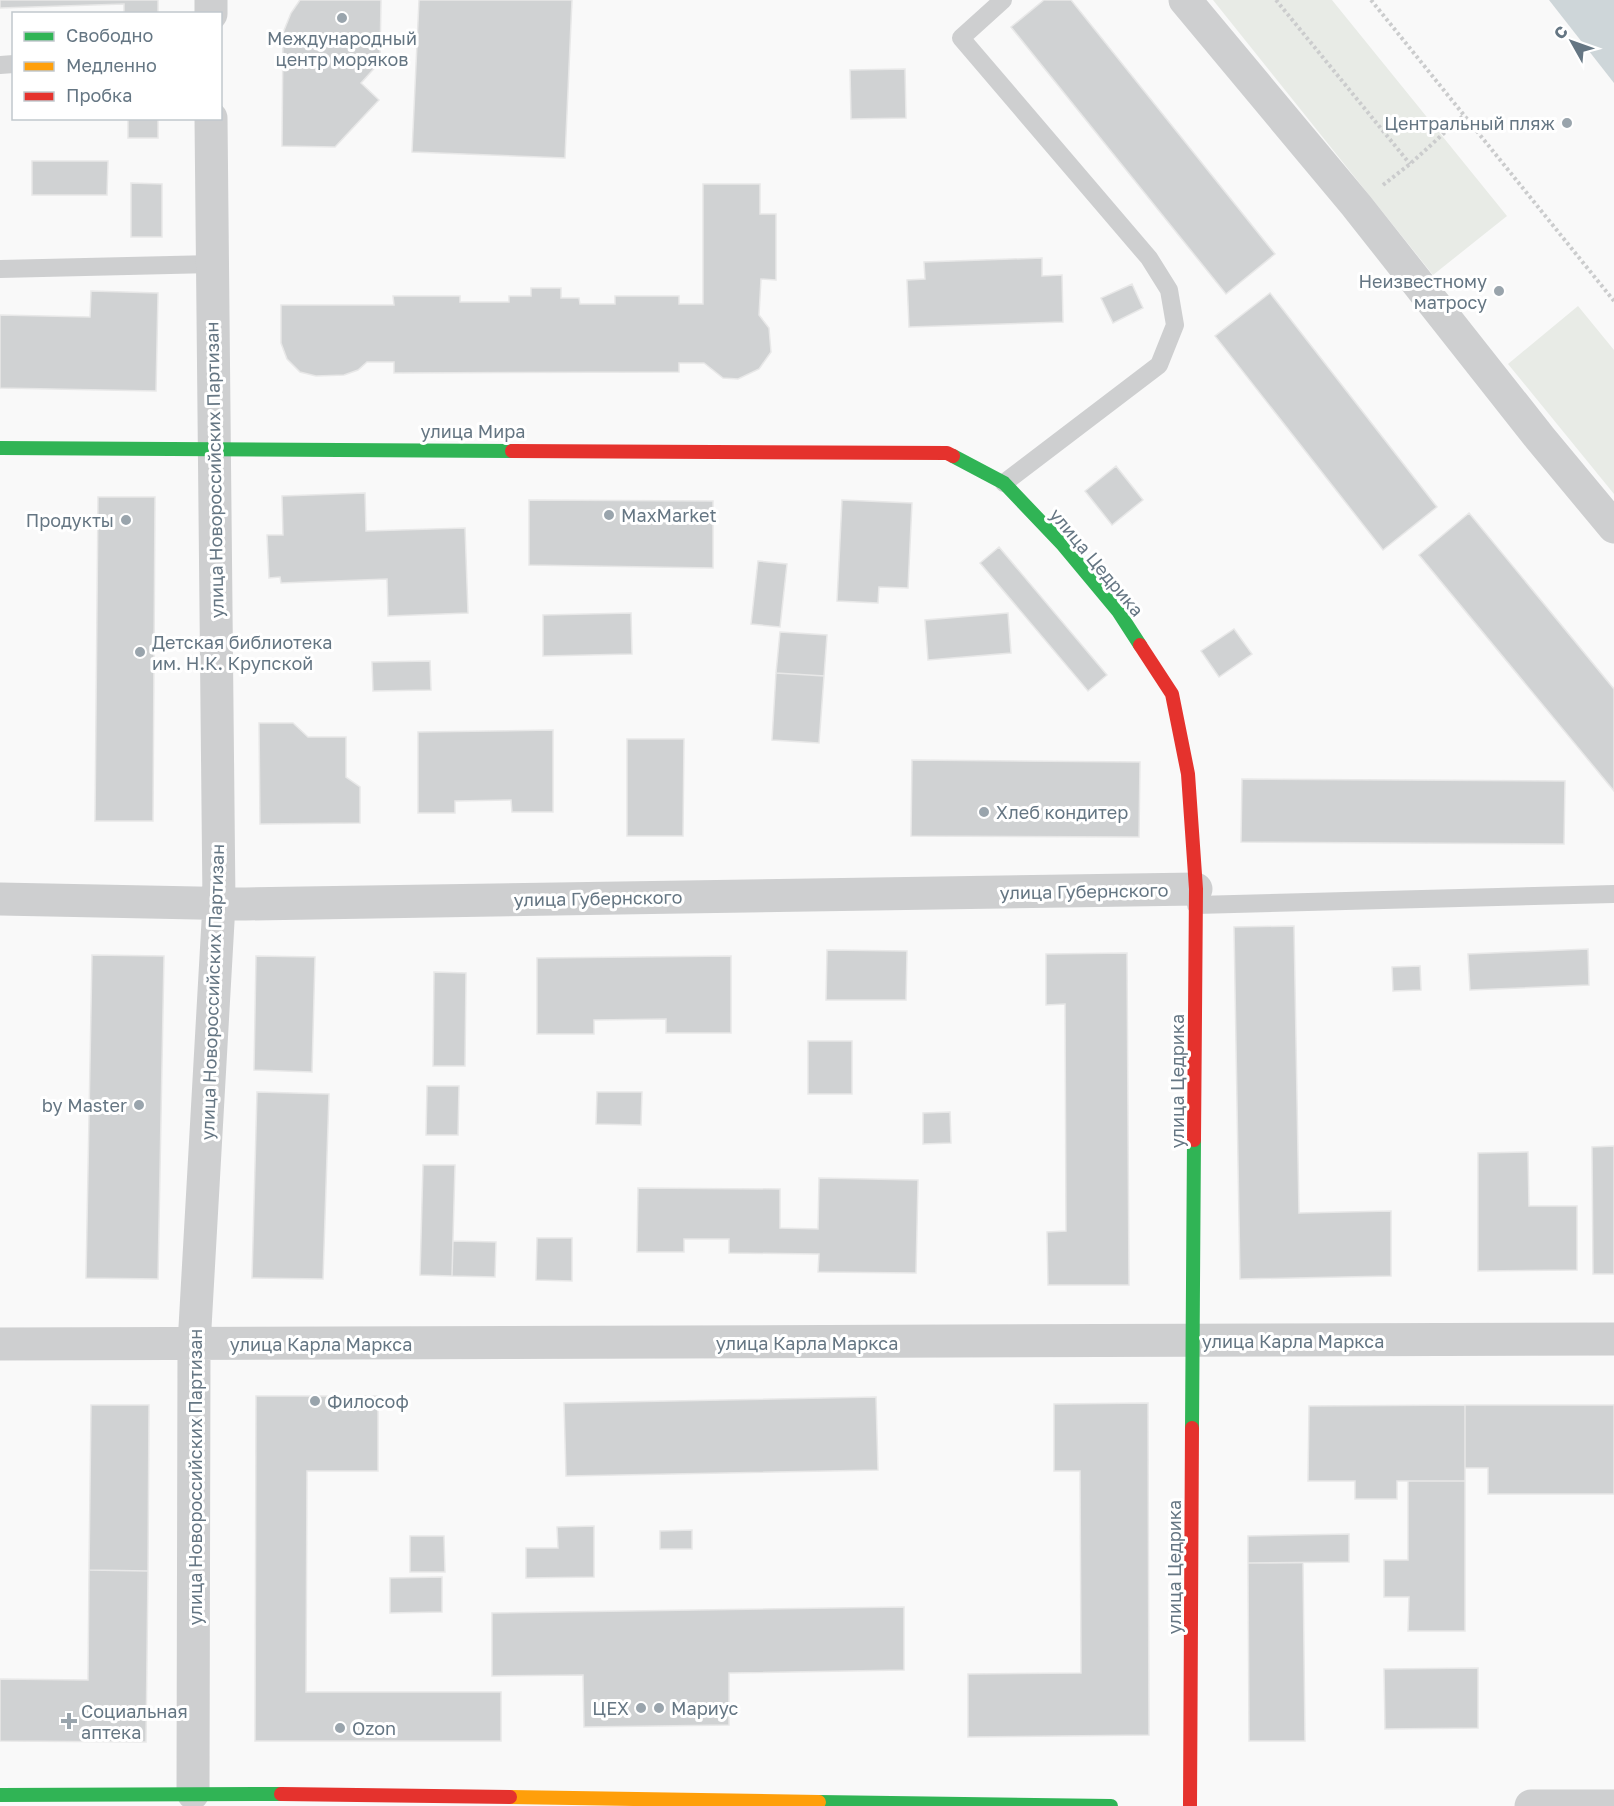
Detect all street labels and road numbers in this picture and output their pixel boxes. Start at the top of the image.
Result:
street label: улица Новороссийских Партизан [200,322,228,618]
street label: улица Мира [421,420,525,442]
street label: улица Цедрика [1045,503,1149,621]
street label: улица Новороссийских Партизан [196,843,228,1141]
street label: улица Губернского [999,879,1169,903]
street label: улица Губернского [513,886,683,910]
street label: улица Цедрика [1166,1014,1188,1148]
street label: улица Новороссийских Партизан [184,1329,206,1625]
street label: улица Карла Маркса [1202,1330,1384,1352]
street label: улица Карла Маркса [716,1332,898,1354]
street label: улица Карла Маркса [230,1333,412,1355]
street label: улица Цедрика [1163,1500,1185,1634]

